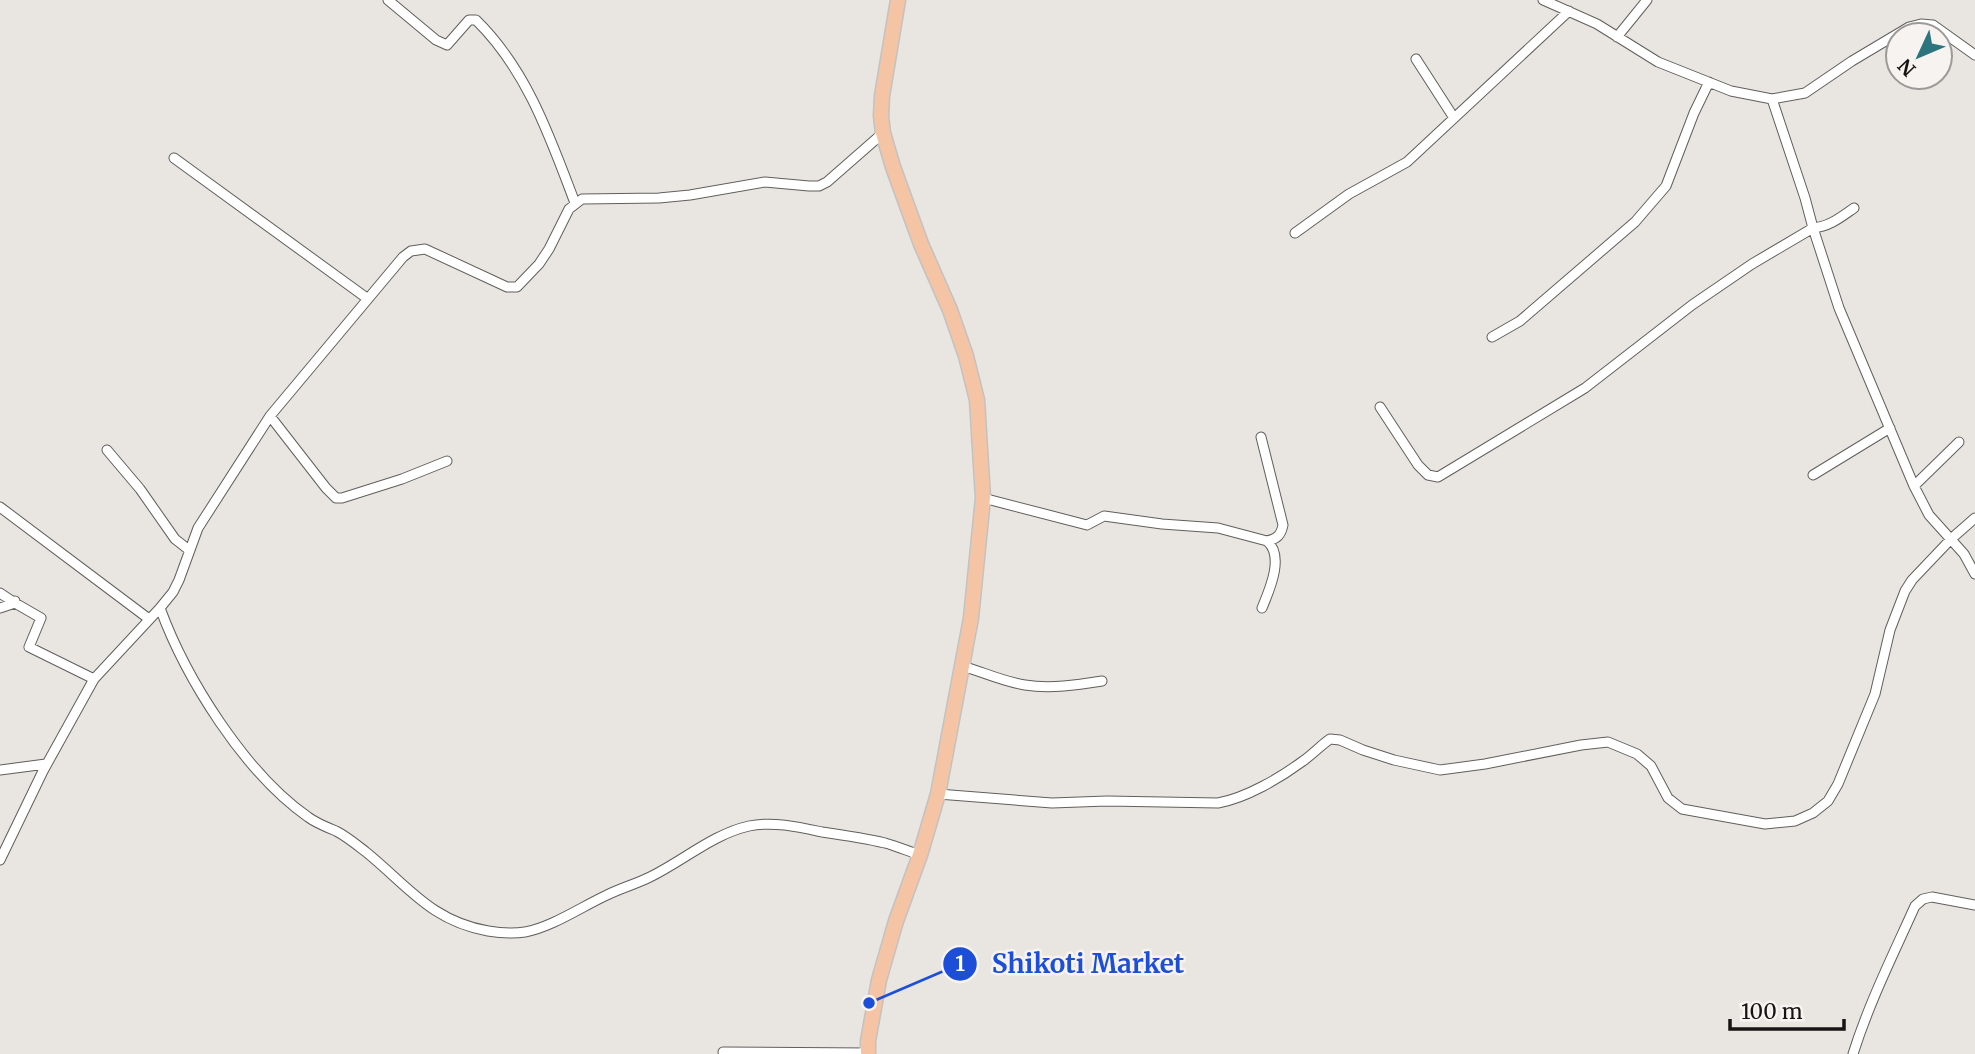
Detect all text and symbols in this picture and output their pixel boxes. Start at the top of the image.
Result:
north arrow [1884,21,1954,91]
text: N [1893,54,1921,82]
callout: Shikoti Market [943,941,1198,988]
text: Shikoti Market [992,947,1185,980]
text: 1 [955,950,965,977]
scale bar [1730,988,1844,1032]
text: 100 m [1741,998,1803,1025]

